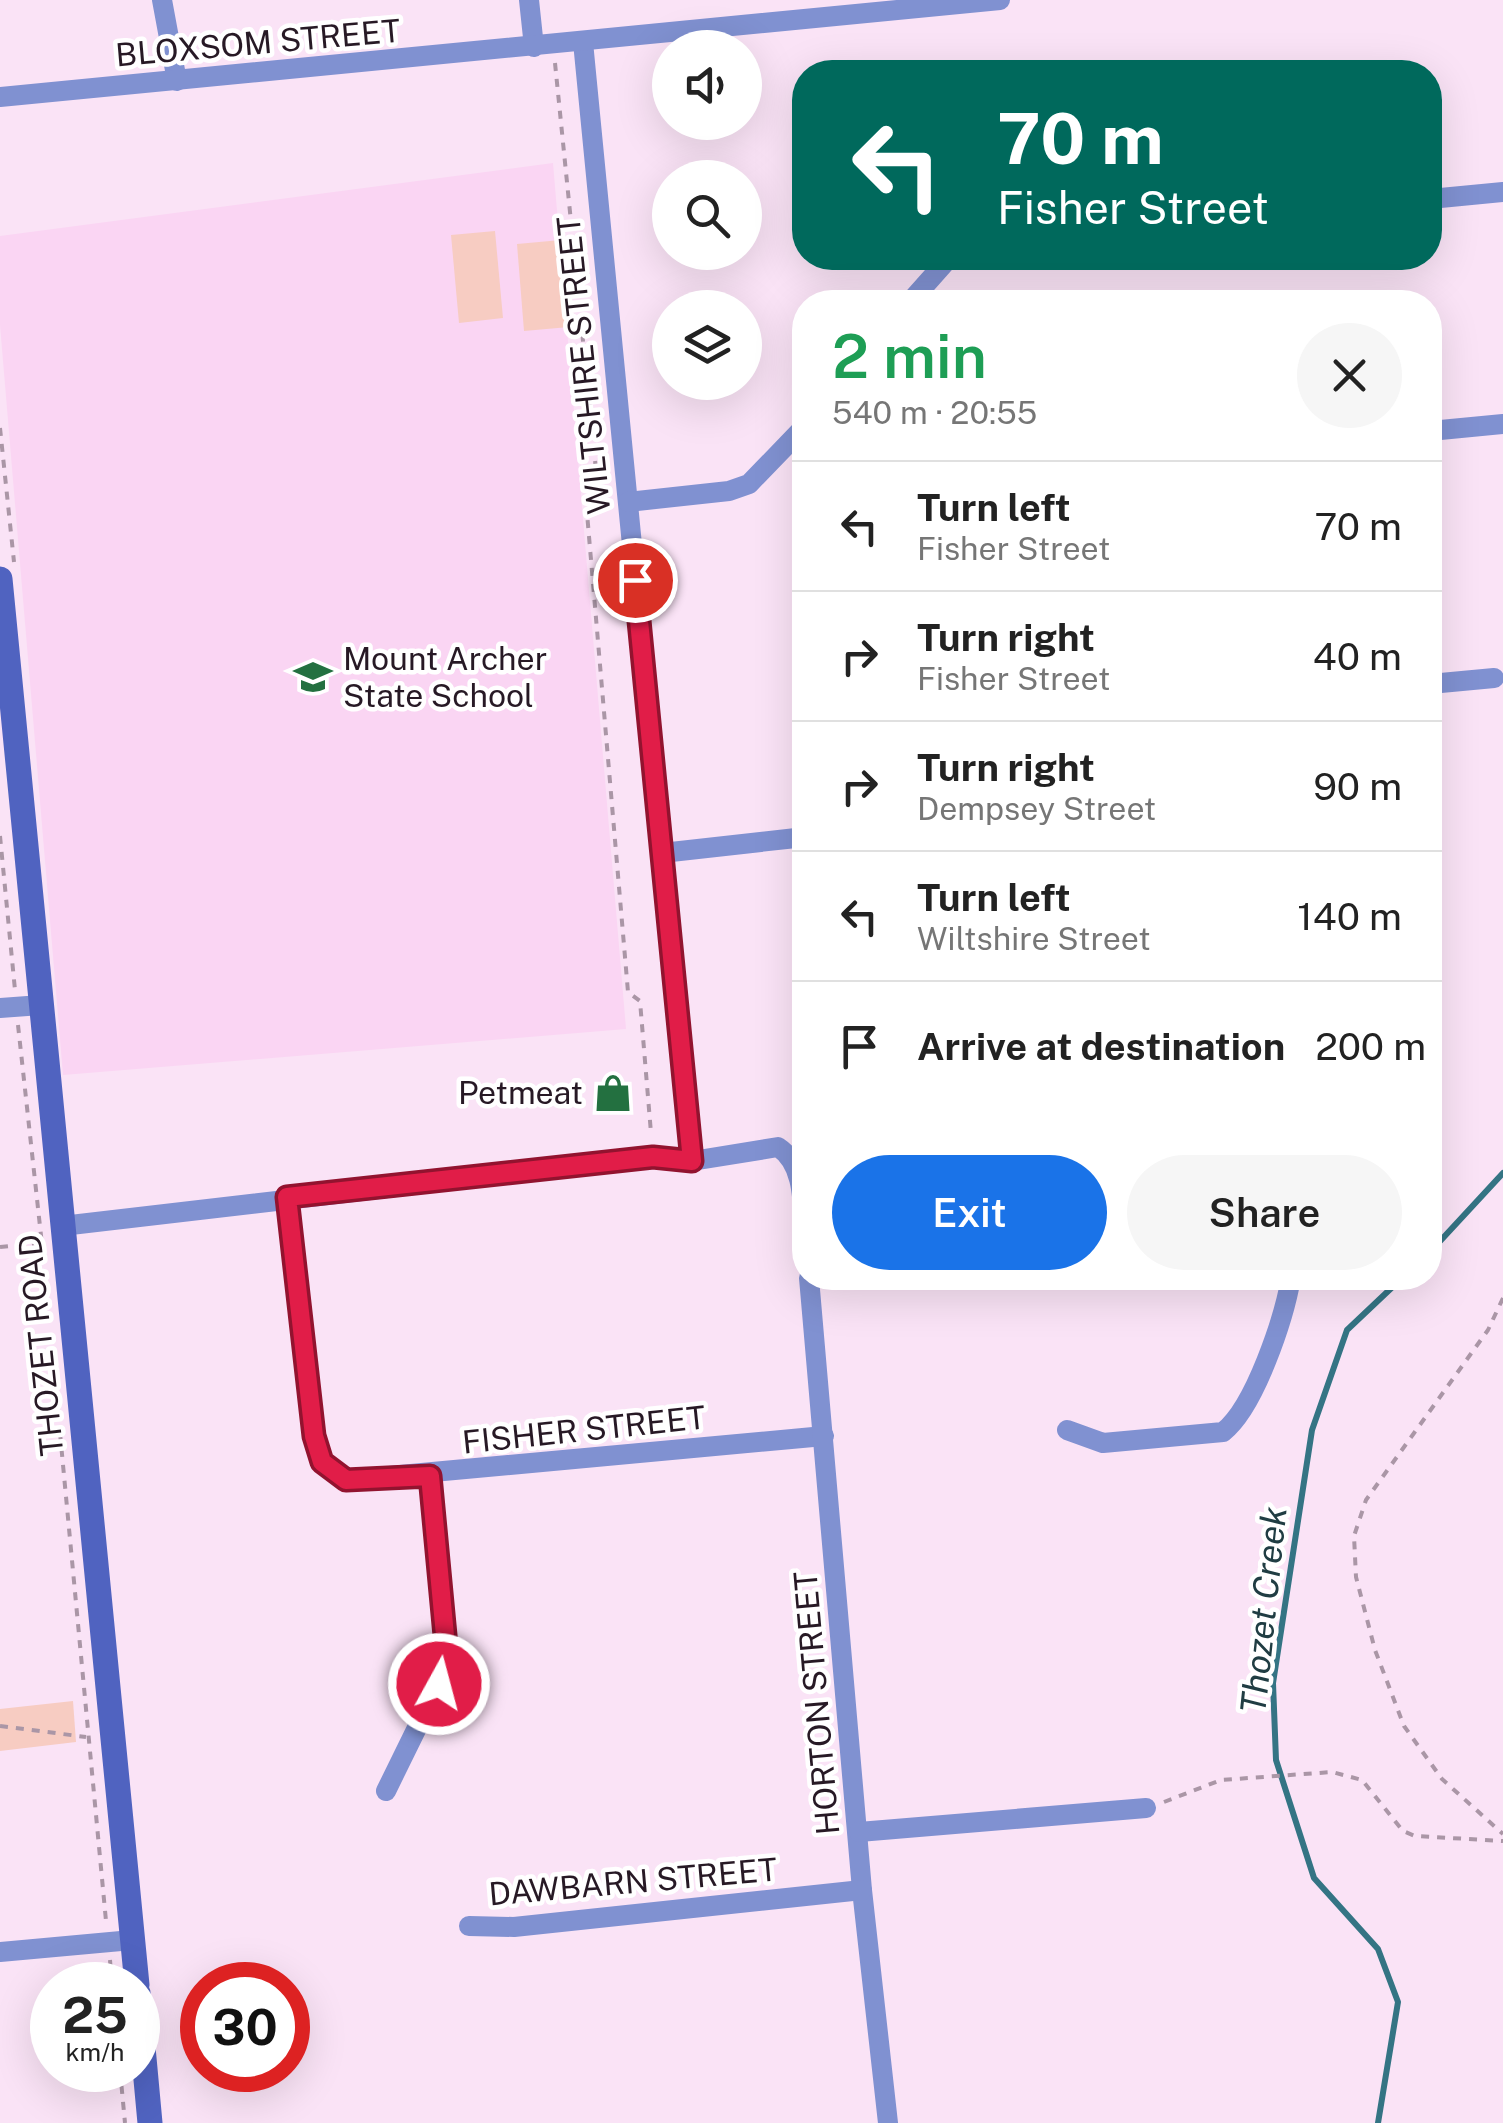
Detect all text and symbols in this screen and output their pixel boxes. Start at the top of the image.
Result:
street label: BLOXSOM STREET [114,12,402,73]
map controls [652,30,762,400]
button: sound [652,30,762,140]
text: 70 m [997,97,1164,180]
icon: left [832,100,962,230]
button: search [652,160,762,270]
text: Fisher Street [997,181,1269,234]
street label: WILTSHIRE STREET [549,214,618,516]
button: layers [652,290,762,400]
text: 2 min [832,321,987,392]
button: close [1297,323,1402,428]
text: 540 m · 20:55 [832,394,1037,431]
text: Turn left [917,485,1071,530]
icon: left [832,499,887,554]
text: 70 m [1315,504,1402,549]
text: Fisher Street [917,530,1110,567]
pin [593,538,678,623]
icon: arrive [608,553,663,608]
text: Turn right [917,615,1095,660]
icon: right [832,629,887,684]
text: 40 m [1313,634,1402,679]
place label: Mount Archer State School [343,640,547,714]
school or university icon: Mount Archer State School [292,656,334,698]
text: Fisher Street [917,660,1110,697]
text: Turn right [917,745,1095,790]
icon: right [832,759,887,814]
text: 90 m [1313,764,1402,809]
text: Dempsey Street [917,790,1156,827]
text: Turn left [917,875,1071,920]
icon: left [832,889,887,944]
text: 140 m [1297,894,1402,939]
text: Wiltshire Street [917,920,1151,957]
icon: arrive [832,1019,887,1074]
text: Arrive at destination [917,1024,1285,1069]
text: 200 m [1315,1024,1426,1069]
shop icon: Petmeat [592,1072,634,1114]
place label: Petmeat [458,1074,583,1111]
button: Exit [832,1155,1107,1270]
button: Share [1127,1155,1402,1270]
street label: THOZET ROAD [10,1233,71,1458]
street label: FISHER STREET [460,1398,707,1461]
water label: Thozet Creek [1232,1505,1295,1715]
street label: HORTON STREET [787,1570,846,1836]
position arrow [387,1632,491,1736]
street label: DAWBARN STREET [487,1850,779,1913]
speed limit sign: 30 [180,1962,310,2092]
text: 25 [62,1985,128,2044]
text: km/h [66,2037,124,2067]

